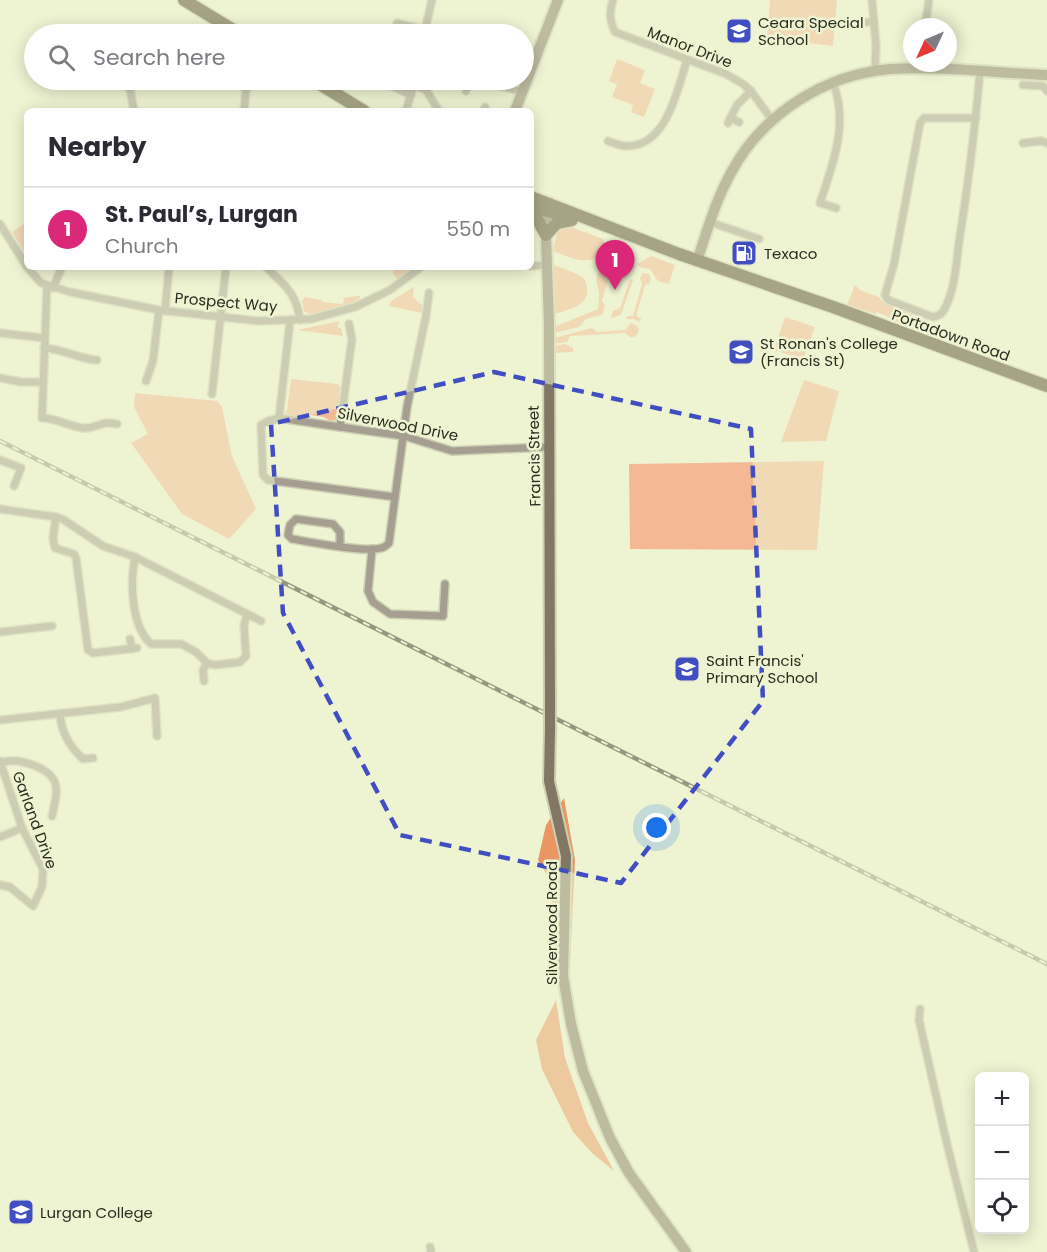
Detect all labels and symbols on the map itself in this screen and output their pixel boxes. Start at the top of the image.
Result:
place label: Ceara Special School [758,12,864,50]
school or university icon: Ceara Special School [724,16,754,46]
north arrow [903,18,957,72]
street label: Manor Drive [644,21,736,73]
fuel station icon: Texaco [729,238,759,268]
pin: 1 [596,240,634,290]
place label: Texaco [764,243,817,264]
street label: Prospect Way [174,287,279,317]
street label: Portadown Road [889,304,1013,366]
place label: St Ronan's College (Francis St) [760,333,898,371]
school or university icon: St Ronan's College (Francis St) [726,337,756,367]
street label: Silverwood Drive [336,402,460,446]
street label: Francis Street [523,405,545,507]
place label: Saint Francis' Primary School [706,650,818,688]
school or university icon: Saint Francis' Primary School [672,654,702,684]
street label: Garland Drive [8,768,62,872]
your location [642,813,671,842]
street label: Silverwood Road [541,861,562,985]
school or university icon: Lurgan College [6,1197,36,1227]
place label: Lurgan College [40,1202,153,1223]

